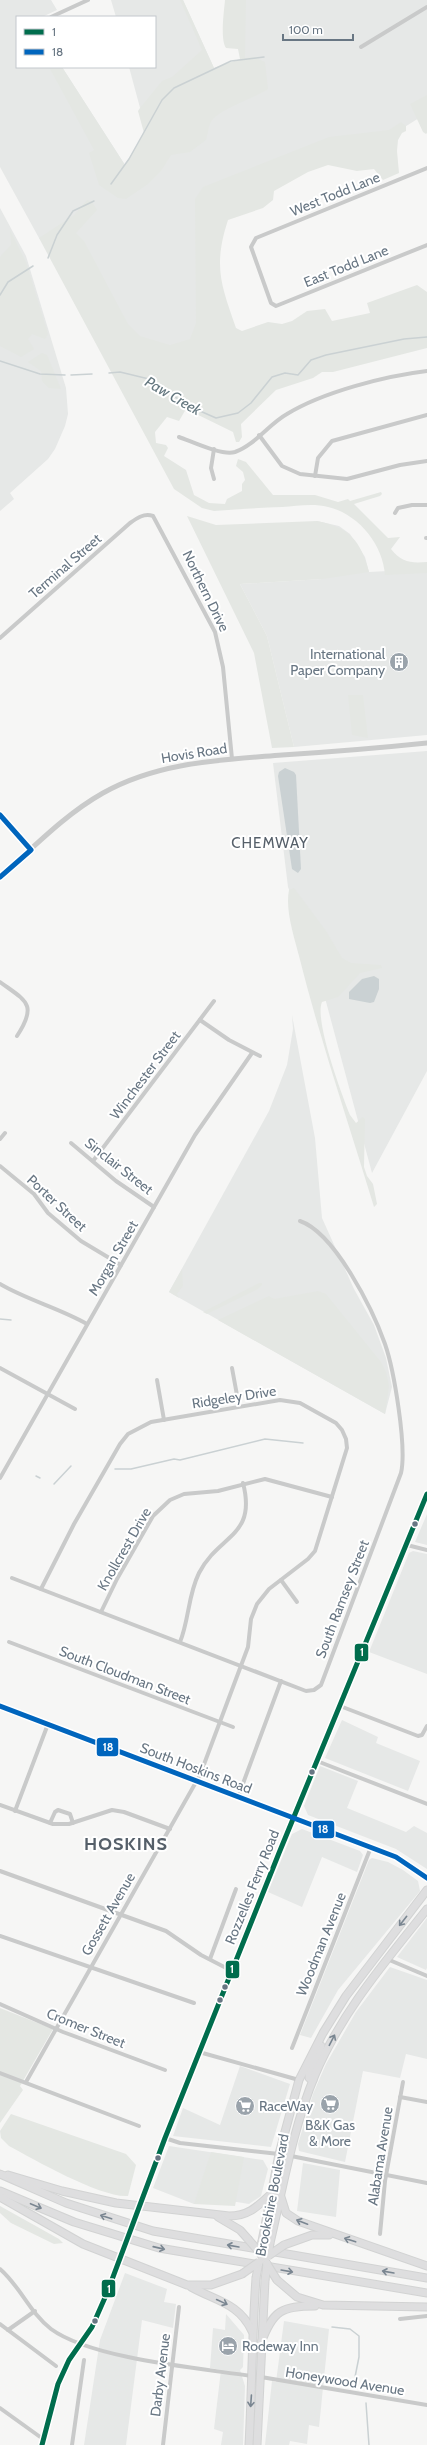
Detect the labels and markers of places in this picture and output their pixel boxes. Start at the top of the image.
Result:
place label: International Paper Company [290,645,386,679]
building icon: International Paper Company [388,651,410,673]
unlabelled marker [410,1519,420,1529]
unlabelled marker [307,1767,317,1777]
unlabelled marker [220,1982,230,1992]
unlabelled marker [215,1995,225,2005]
supermarket icon: B&K Gas & More [319,2093,341,2115]
supermarket icon: RaceWay [234,2095,256,2117]
place label: RaceWay [259,2097,313,2115]
place label: B&K Gas & More [305,2116,355,2150]
unlabelled marker [153,2153,163,2163]
unlabelled marker [90,2316,100,2326]
hotel icon: Rodeway Inn [217,2335,239,2357]
place label: Rodeway Inn [242,2337,319,2355]

